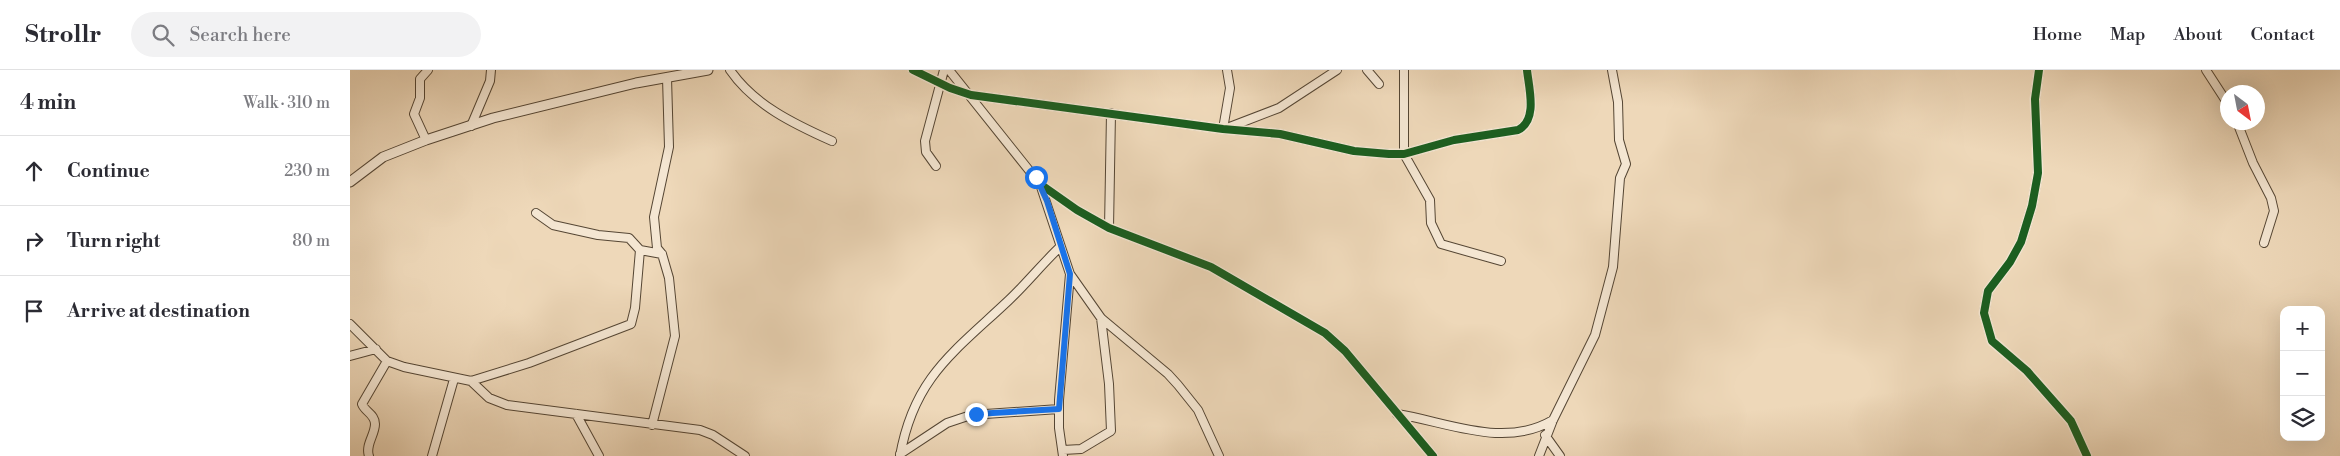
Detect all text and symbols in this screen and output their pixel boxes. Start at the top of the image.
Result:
search box [131,12,481,57]
text: Strollr [25,20,101,50]
icon: search [149,21,177,49]
text: Search here [189,23,291,47]
text: Home [2033,23,2082,46]
text: Map [2110,23,2146,46]
text: About [2174,23,2223,46]
text: Contact [2251,23,2315,46]
north arrow [2220,85,2265,130]
text: 4 min [20,90,76,116]
text: Walk · 310 m [243,93,330,113]
icon: ahead [20,157,48,185]
text: Continue [67,159,150,183]
text: 230 m [284,161,330,181]
route start [1025,166,1048,189]
icon: right [20,227,48,255]
text: Turn right [67,229,160,253]
text: 80 m [292,231,330,251]
icon: arrive [20,297,48,325]
text: Arrive at destination [67,299,250,323]
map controls [2280,306,2325,441]
button: + [2280,306,2325,351]
button: − [2280,351,2325,396]
button: layers [2280,396,2325,441]
route end [965,403,988,426]

